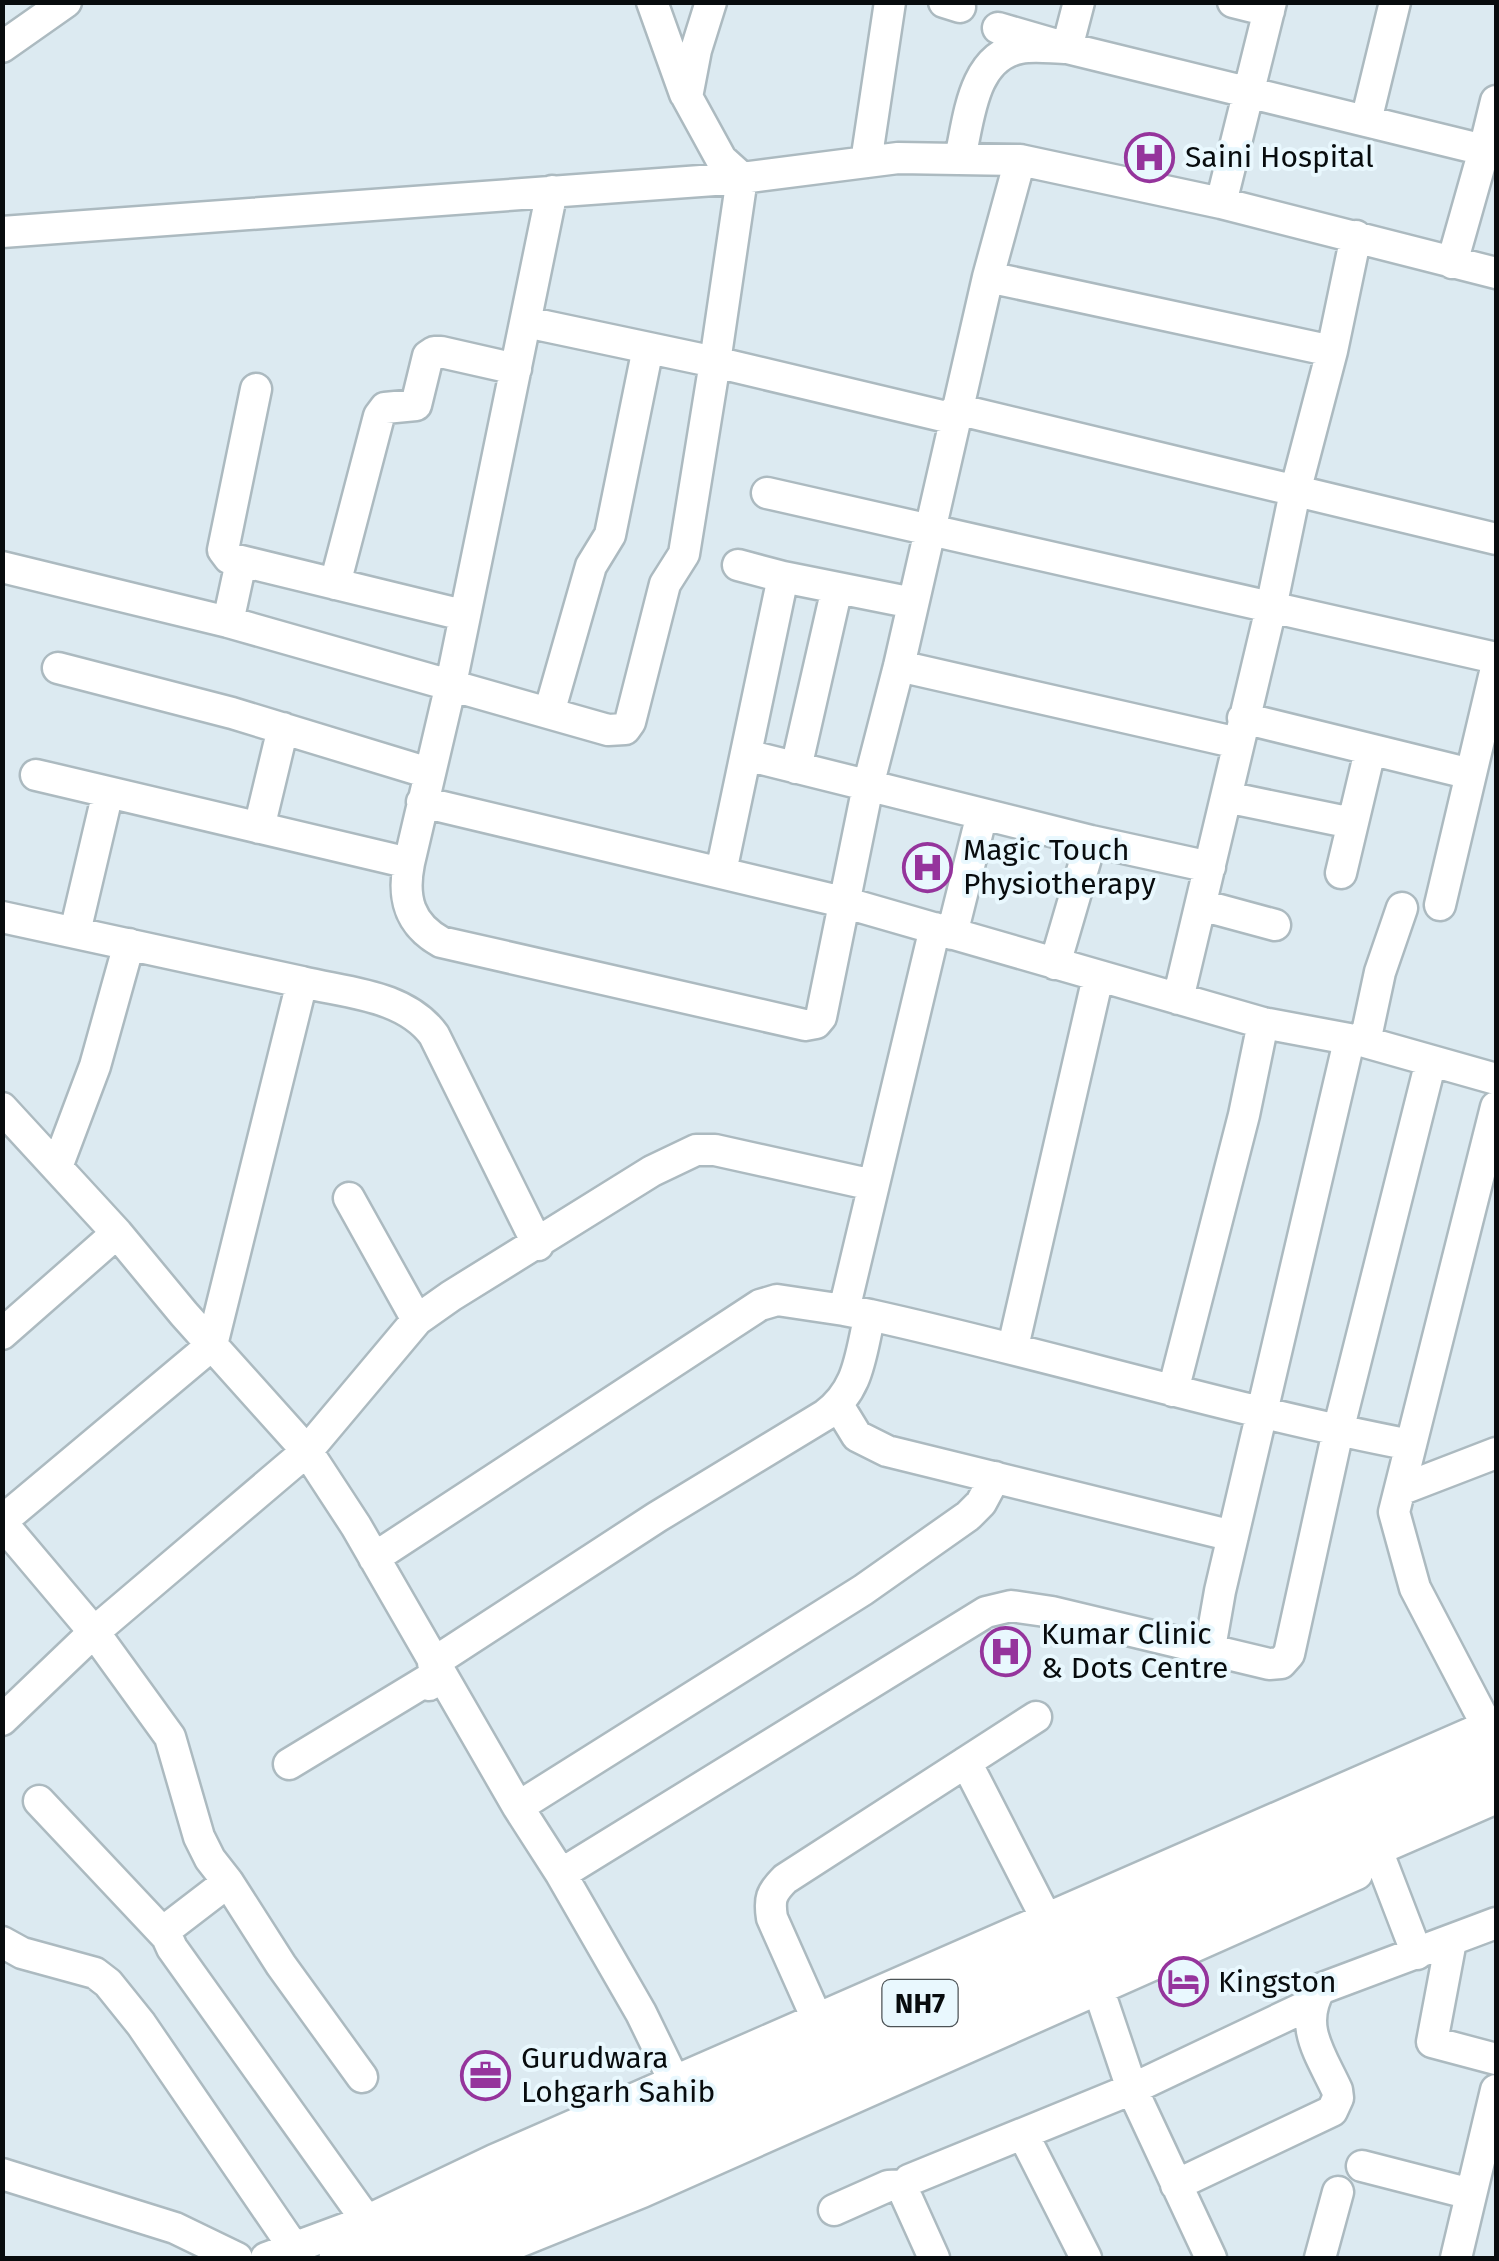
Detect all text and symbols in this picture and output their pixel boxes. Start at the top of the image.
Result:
hospital icon: Saini Hospital [1124,131,1176,183]
place label: Saini Hospital [1185,139,1374,175]
place label: Magic Touch Physiotherapy [963,832,1156,902]
hospital icon: Magic Touch Physiotherapy [902,841,954,893]
place label: Kumar Clinic & Dots Centre [1041,1616,1228,1686]
hospital icon: Kumar Clinic & Dots Centre [980,1625,1032,1677]
hotel icon: Kingston [1157,1956,1209,2008]
place label: Kingston [1218,1964,1337,2000]
road number: NH7 [882,1980,958,2026]
place label: Gurudwara Lohgarh Sahib [521,2040,715,2110]
office icon: Gurudwara Lohgarh Sahib [460,2049,512,2101]

